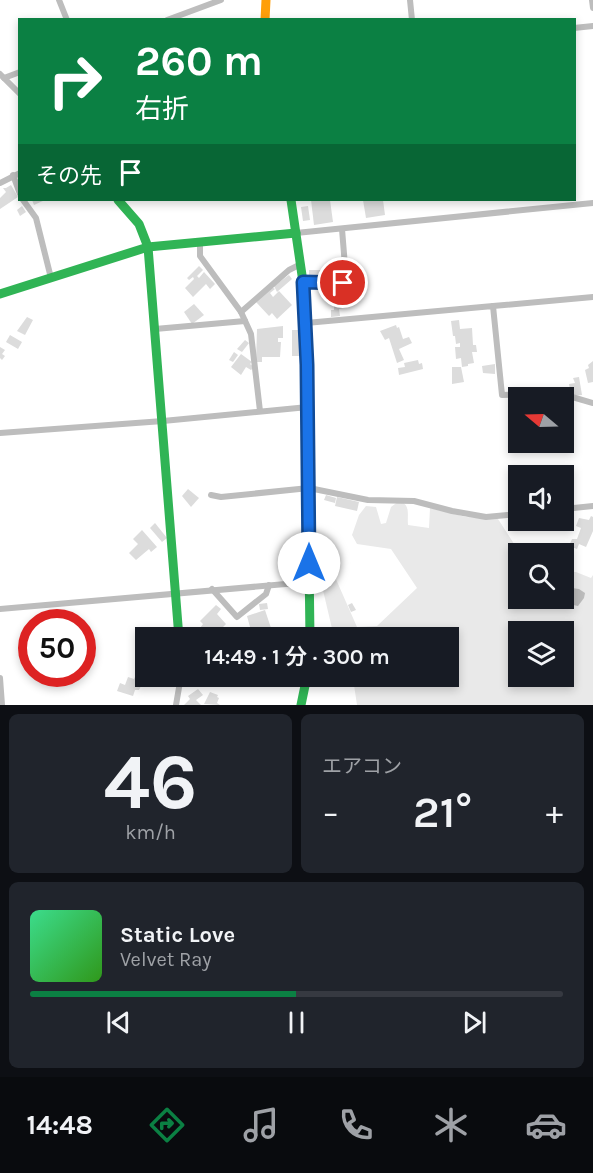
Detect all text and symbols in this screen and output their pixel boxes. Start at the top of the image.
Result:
text: 260 m [135,36,263,86]
icon: right [36,42,114,120]
text: 右折 [135,93,189,125]
icon: arrive [114,156,147,189]
text: その先 [36,163,102,189]
pin [317,257,368,308]
icon: arrive [326,266,359,299]
north arrow [508,387,574,453]
map controls [508,387,574,687]
button: sound [508,465,574,531]
position arrow [277,531,341,595]
button: search [508,543,574,609]
speed limit sign: 50 [18,609,96,687]
button: layers [508,621,574,687]
text: 14:49 · 1 分 · 300 m [204,644,390,670]
text: 46 [104,736,197,828]
text: エアコン [322,755,402,778]
text: 21° [413,786,472,838]
text: − [322,793,339,831]
text: + [546,793,563,831]
text: km/h [125,821,176,844]
text: Static Love [120,922,235,948]
text: Velvet Ray [120,948,212,971]
icon: previous [102,1006,135,1039]
icon: pause [280,1006,313,1039]
icon: next [458,1006,491,1039]
icon: directions [146,1104,188,1146]
icon: music [240,1104,282,1146]
icon: phone [335,1104,377,1146]
icon: climate [430,1104,472,1146]
icon: car [525,1104,567,1146]
text: 14:48 [26,1109,93,1141]

